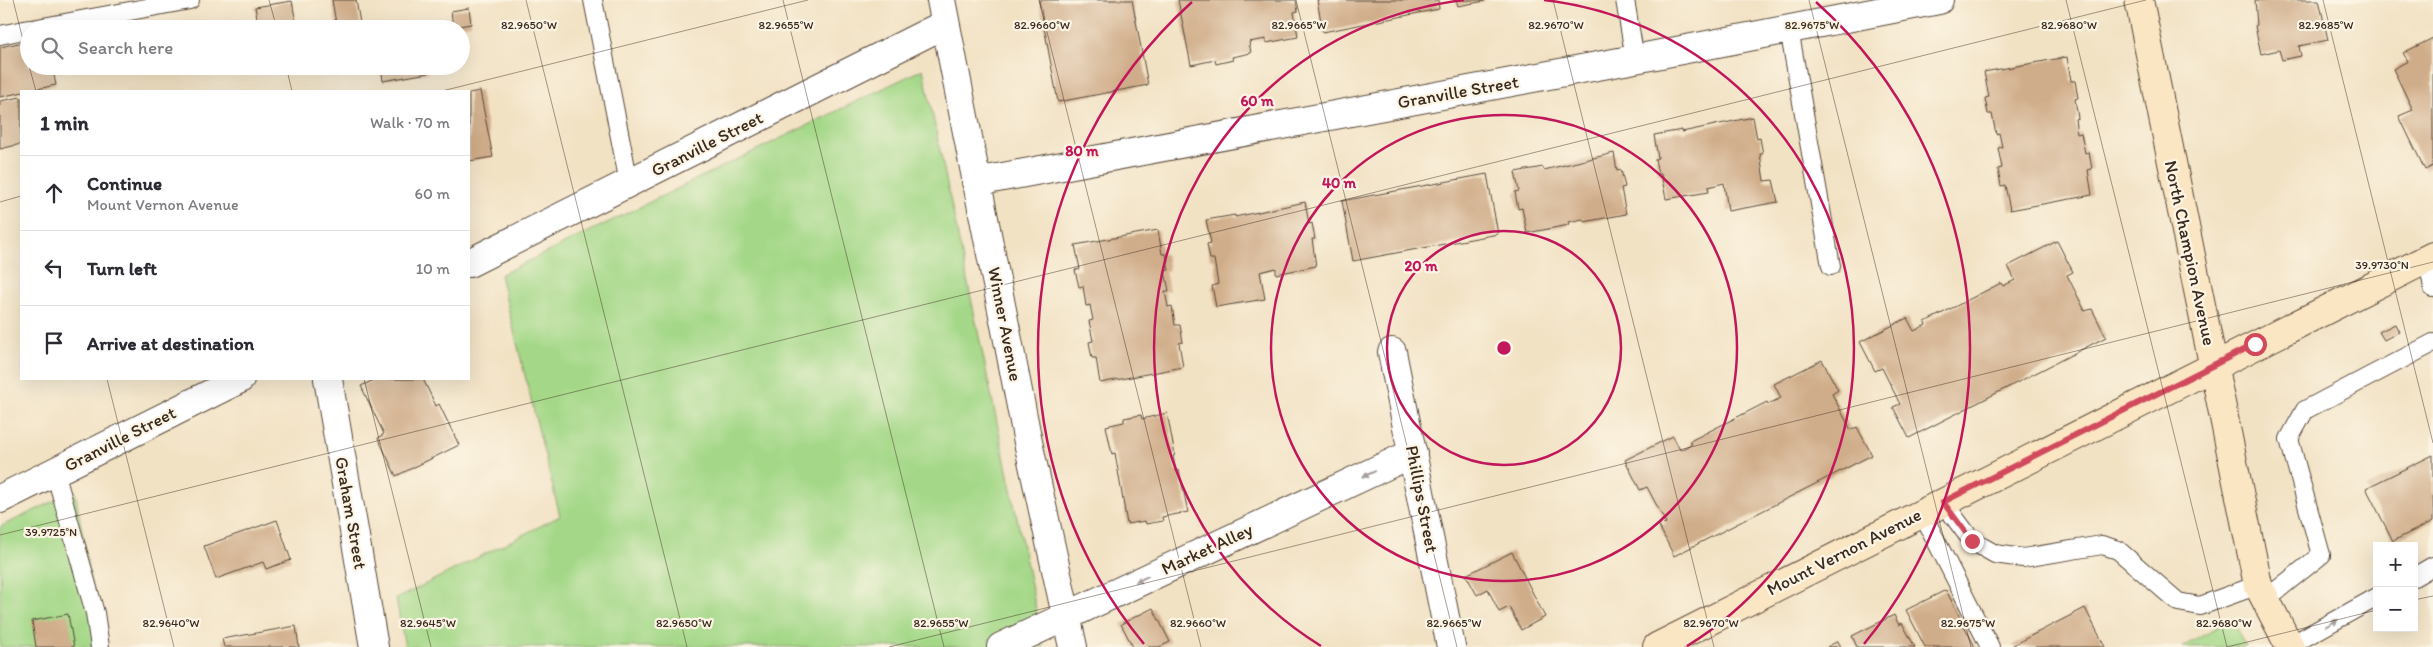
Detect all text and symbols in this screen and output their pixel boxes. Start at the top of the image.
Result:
text: 82.9650°W [501,18,557,32]
text: 82.9655°W [759,18,813,32]
text: 82.9660°W [1014,18,1070,32]
text: 82.9665°W [1272,18,1326,32]
text: 82.9670°W [1528,18,1584,32]
text: 82.9675°W [1785,18,1839,32]
text: 82.9680°W [2041,18,2097,32]
text: 82.9685°W [2298,18,2354,32]
search box [20,20,470,75]
icon: search [38,34,66,62]
text: Search here [78,36,173,59]
street label: Granville Street [1396,71,1520,113]
text: 60 m [1240,92,1274,110]
street label: Granville Street [648,106,767,182]
text: 1 min [40,110,89,135]
text: Walk · 70 m [370,113,450,132]
text: 80 m [1065,142,1099,160]
street label: North Champion Avenue [2160,158,2220,348]
text: Continue [87,172,162,195]
text: 40 m [1322,174,1357,192]
icon: ahead [40,179,68,207]
text: 60 m [415,184,450,203]
text: Mount Vernon Avenue [87,195,239,214]
icon: left [40,254,68,282]
text: Turn left [87,257,157,280]
text: 20 m [1404,257,1438,275]
text: 39.9730°N [2355,258,2409,272]
text: 10 m [416,259,450,278]
street label: Winner Avenue [983,265,1027,383]
icon: arrive [40,329,68,357]
text: Arrive at destination [87,332,254,355]
route start [2244,333,2267,356]
centre of rings [1495,339,1513,357]
street label: Granville Street [61,401,180,477]
street label: Phillips Street [1401,443,1443,555]
street label: Graham Street [330,455,372,571]
one-way arrow [1362,470,1376,478]
street label: Mount Vernon Avenue [1763,503,1925,601]
street label: Market Alley [1158,518,1257,580]
text: 39.9725°N [25,525,77,539]
route end [1961,530,1984,553]
map controls [2373,542,2418,632]
button: + [2373,542,2418,587]
one-way arrow [1135,576,1149,584]
button: − [2373,587,2418,632]
text: 82.9640°W [143,616,199,630]
text: 82.9645°W [400,616,456,630]
text: 82.9650°W [656,616,712,630]
text: 82.9655°W [914,616,968,630]
text: 82.9660°W [1170,616,1226,630]
text: 82.9665°W [1427,616,1481,630]
text: 82.9670°W [1683,616,1739,630]
text: 82.9675°W [1941,616,1995,630]
text: 82.9680°W [2196,616,2252,630]
one-way arrow [2325,618,2338,627]

